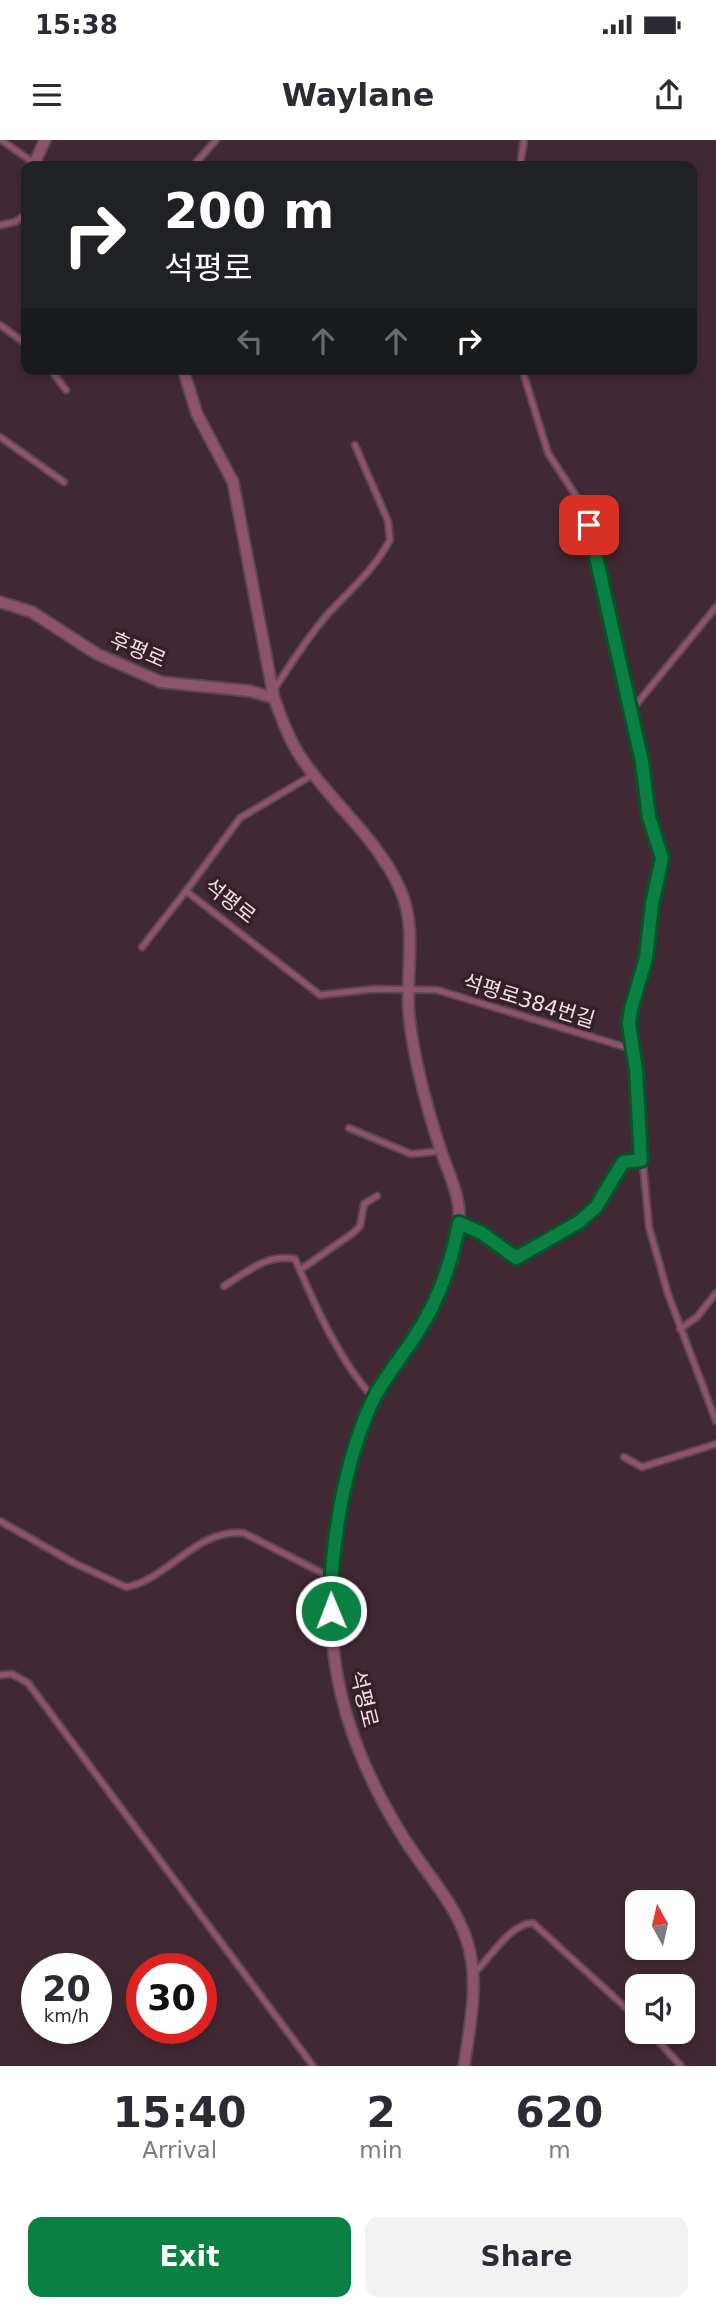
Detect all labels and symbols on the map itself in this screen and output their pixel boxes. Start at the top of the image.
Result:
pin [559,495,619,555]
street label: 후평로 [107,628,169,672]
street label: 석평로 [200,874,260,928]
street label: 석평로384번길 [460,970,598,1032]
position arrow [294,1574,368,1648]
street label: 석평로 [345,1668,383,1730]
north arrow [625,1890,695,1960]
speed limit sign: 30 [126,1953,217,2044]

